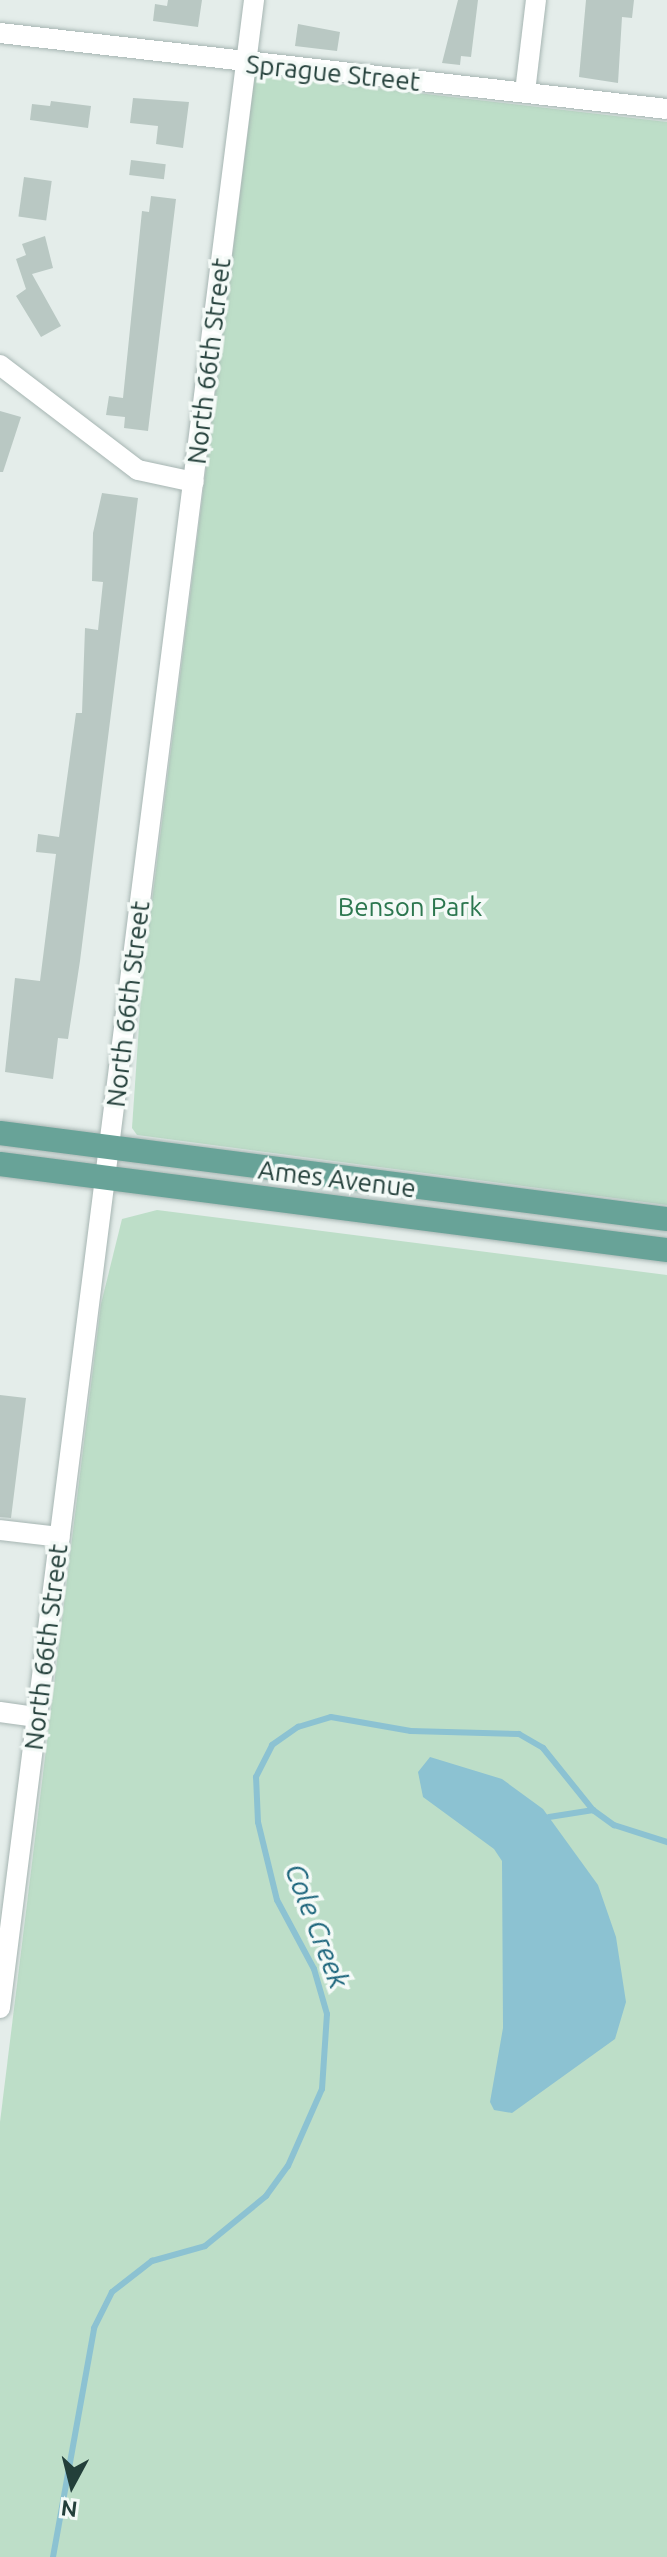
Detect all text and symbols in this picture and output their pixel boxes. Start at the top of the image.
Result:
street label: Sprague Street [244,48,422,98]
street label: North 66th Street [181,256,237,466]
park label: Benson Park [338,891,482,923]
street label: North 66th Street [100,899,156,1109]
street label: Ames Avenue [256,1154,418,1204]
street label: North 66th Street [18,1542,74,1752]
water label: Cole Creek [278,1859,356,1993]
north arrow [32,2445,112,2525]
text: N [59,2496,79,2523]

